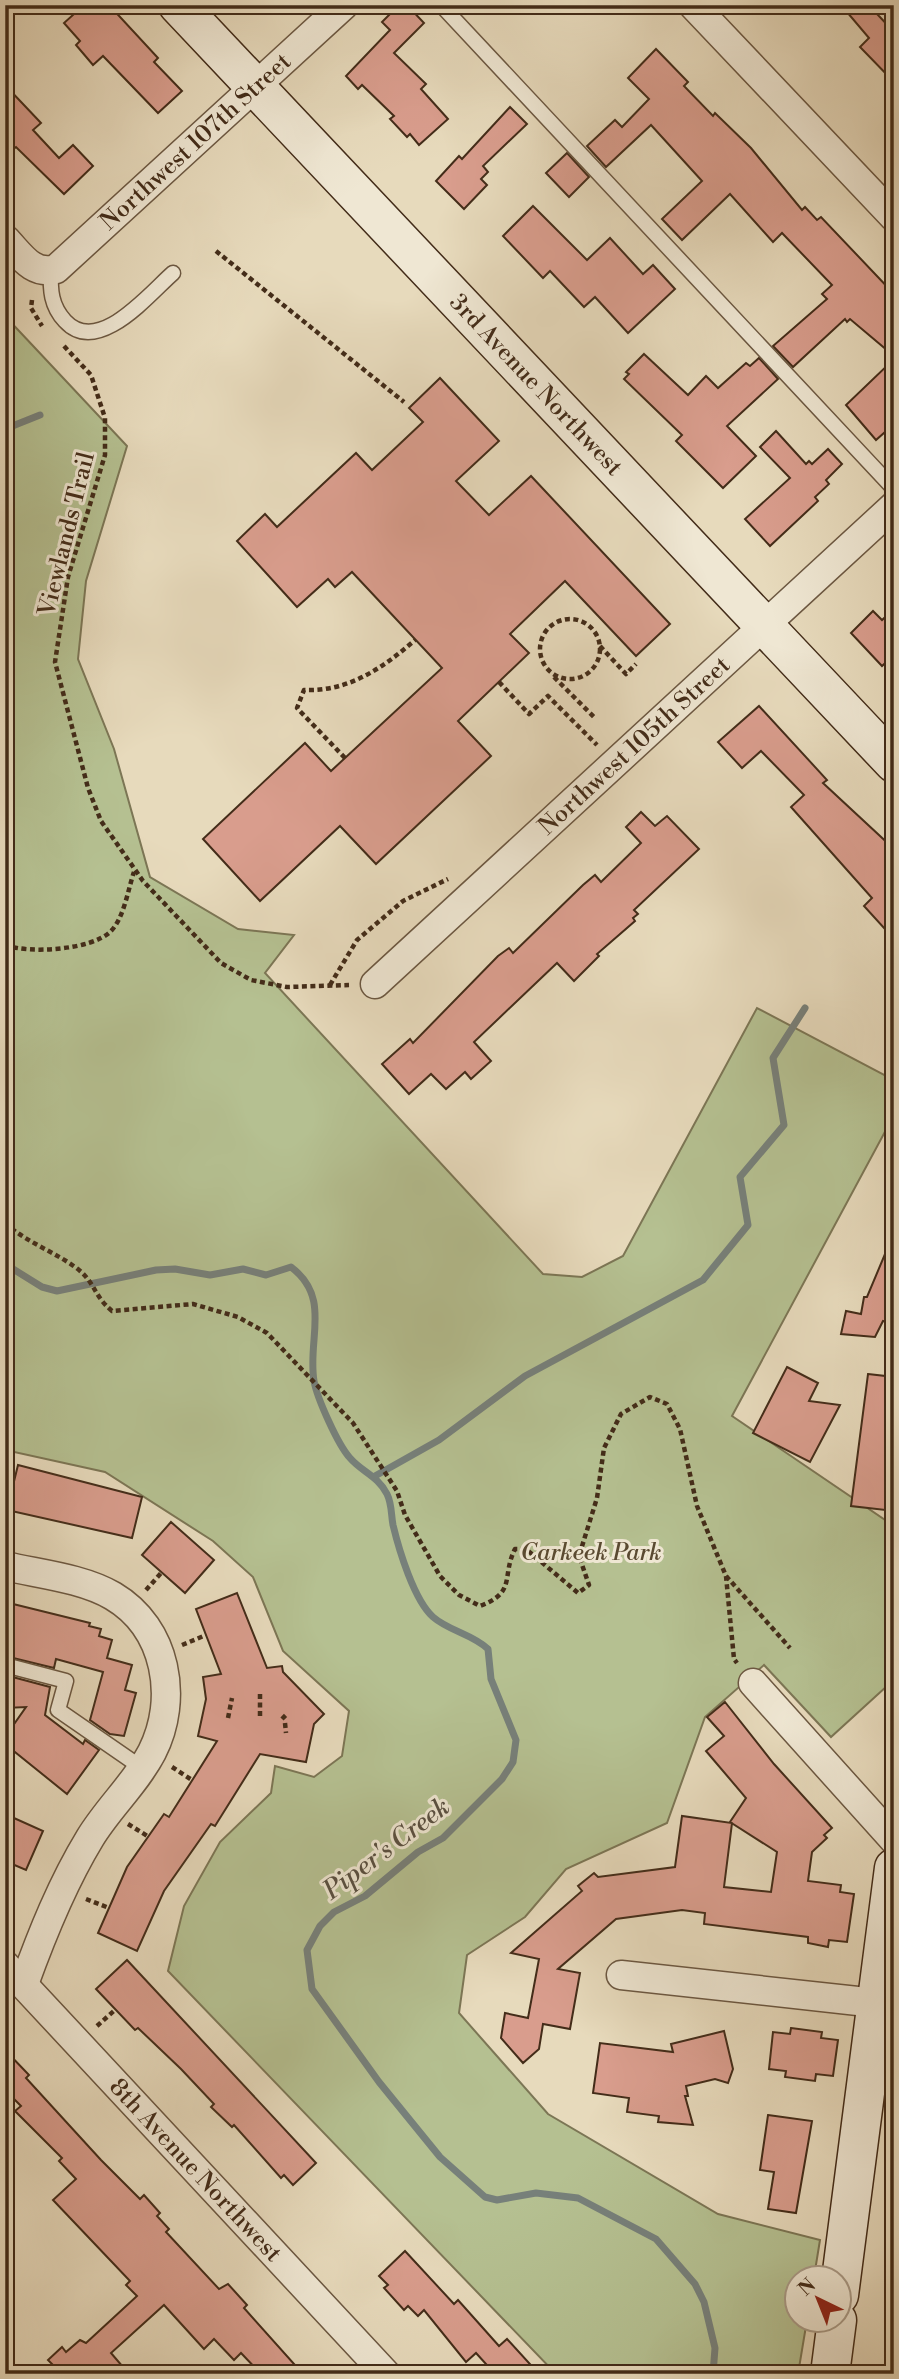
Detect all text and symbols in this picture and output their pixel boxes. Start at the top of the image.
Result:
street label: Northwest 107th Street [94,47,298,237]
street label: 3rd Avenue Northwest [443,288,629,483]
street label: Viewlands Trail [32,449,102,620]
street label: Northwest 105th Street [533,650,737,842]
park label: Carkeek Park [520,1538,662,1568]
water label: Piper's Creek [316,1791,456,1907]
street label: 8th Avenue Northwest [102,2073,288,2269]
north arrow [783,2264,853,2334]
text: N [793,2273,821,2301]

